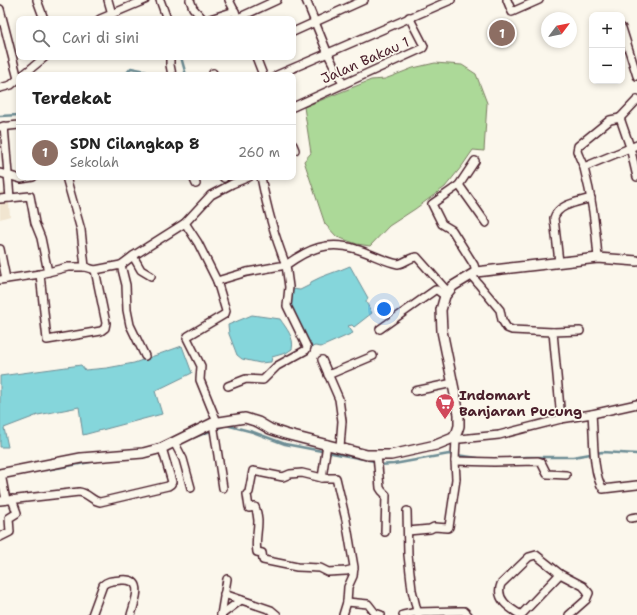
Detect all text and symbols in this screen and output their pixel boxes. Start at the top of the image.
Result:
north arrow [541,12,577,48]
map controls [589,12,625,84]
button: + [589,12,625,48]
search box [16,16,296,60]
pin: 1 [489,18,515,48]
icon: search [30,27,52,49]
text: Cari di sini [62,28,139,48]
street label: Jalan Bakau 1 [318,33,412,87]
button: − [589,48,625,84]
text: Terdekat [32,87,112,109]
text: SDN Cilangkap 8 [70,134,199,154]
text: 1 [42,144,48,161]
text: 260 m [238,144,280,161]
text: Sekolah [70,154,119,171]
your location [374,299,394,319]
place label: Indomart Banjaran Pucung [459,386,582,420]
supermarket icon: Indomart Banjaran Pucung [434,392,456,420]

